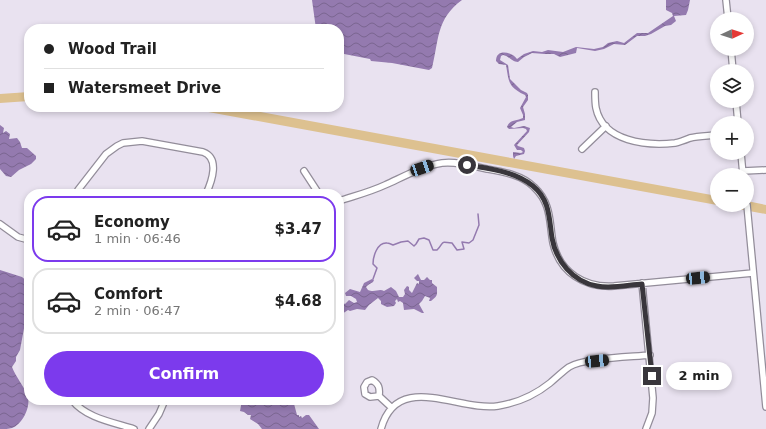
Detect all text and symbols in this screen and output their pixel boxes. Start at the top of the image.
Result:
north arrow [710,12,754,56]
map controls [710,12,754,212]
text: Wood Trail [68,40,157,58]
button: layers [710,64,754,108]
text: Watersmeet Drive [68,79,221,97]
button: + [710,116,754,160]
route start [458,156,476,174]
car [409,158,435,178]
button: − [710,168,754,212]
icon: car [46,211,82,247]
text: Economy [94,213,170,231]
text: $3.47 [275,220,322,238]
text: 1 min · 06:46 [94,231,181,246]
car [685,271,711,285]
icon: car [46,283,82,319]
text: Comfort [94,285,162,303]
text: $4.68 [275,292,322,310]
text: 2 min · 06:47 [94,303,181,318]
button: Confirm [44,351,324,397]
car [584,354,610,368]
callout: 2 min [666,362,732,390]
route end [643,367,661,385]
text: 2 min [679,368,719,383]

